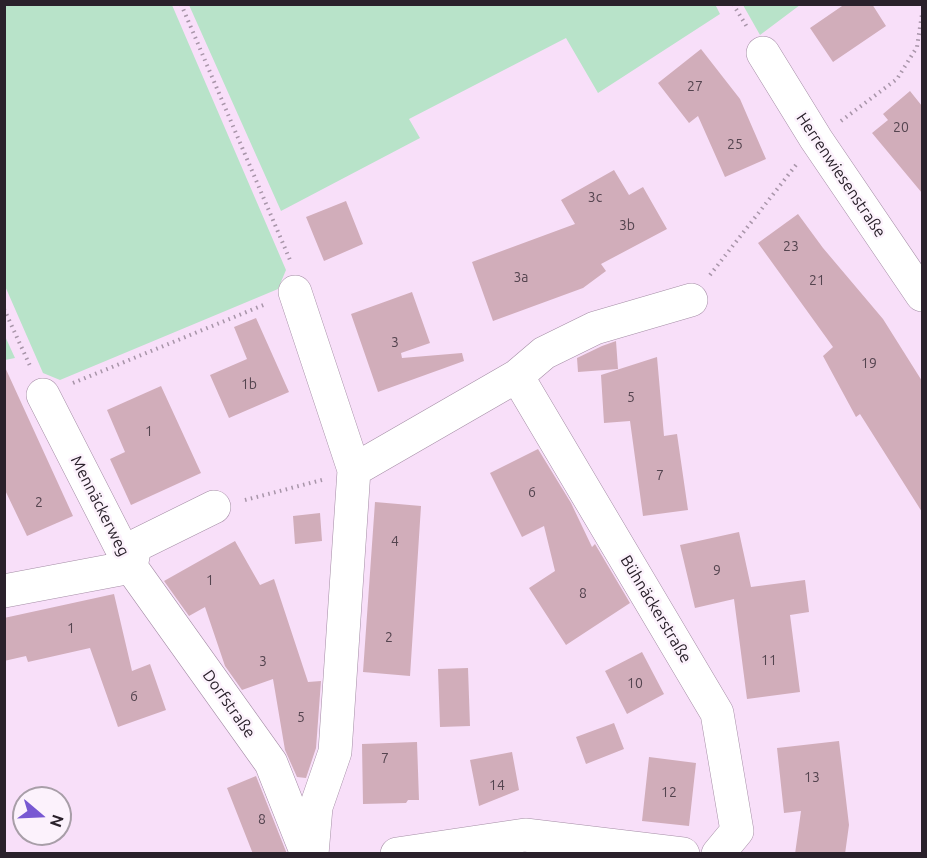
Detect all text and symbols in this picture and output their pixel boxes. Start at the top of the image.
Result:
house number: 27 [687,78,703,94]
street label: Herrenwiesenstraße [792,109,890,241]
house number: 20 [893,119,909,135]
house number: 25 [727,136,743,152]
house number: 3c [588,189,602,205]
house number: 3b [619,217,635,233]
house number: 23 [783,238,799,254]
house number: 3a [513,269,529,285]
house number: 21 [809,272,825,288]
house number: 3 [391,334,399,350]
house number: 19 [861,355,877,371]
house number: 1b [241,376,257,392]
house number: 5 [627,389,635,405]
house number: 1 [145,423,153,439]
street label: Mennäckerweg [66,453,134,559]
house number: 7 [656,467,664,483]
house number: 6 [528,484,536,500]
house number: 2 [35,494,43,510]
house number: 4 [391,533,399,549]
street label: Bühnäckerstraße [616,552,696,666]
house number: 9 [713,562,721,578]
house number: 1 [206,572,214,588]
house number: 8 [579,585,587,601]
house number: 1 [67,620,75,636]
house number: 2 [385,629,393,645]
house number: 11 [761,652,777,668]
house number: 3 [259,653,267,669]
street label: Dorfstraße [199,666,259,742]
house number: 10 [627,675,643,691]
house number: 6 [130,688,138,704]
house number: 5 [297,709,305,725]
house number: 7 [381,750,389,766]
house number: 13 [804,769,820,785]
house number: 14 [489,777,505,793]
house number: 12 [661,784,677,800]
north arrow [12,786,72,846]
house number: 8 [258,811,266,827]
text: N [47,813,68,830]

